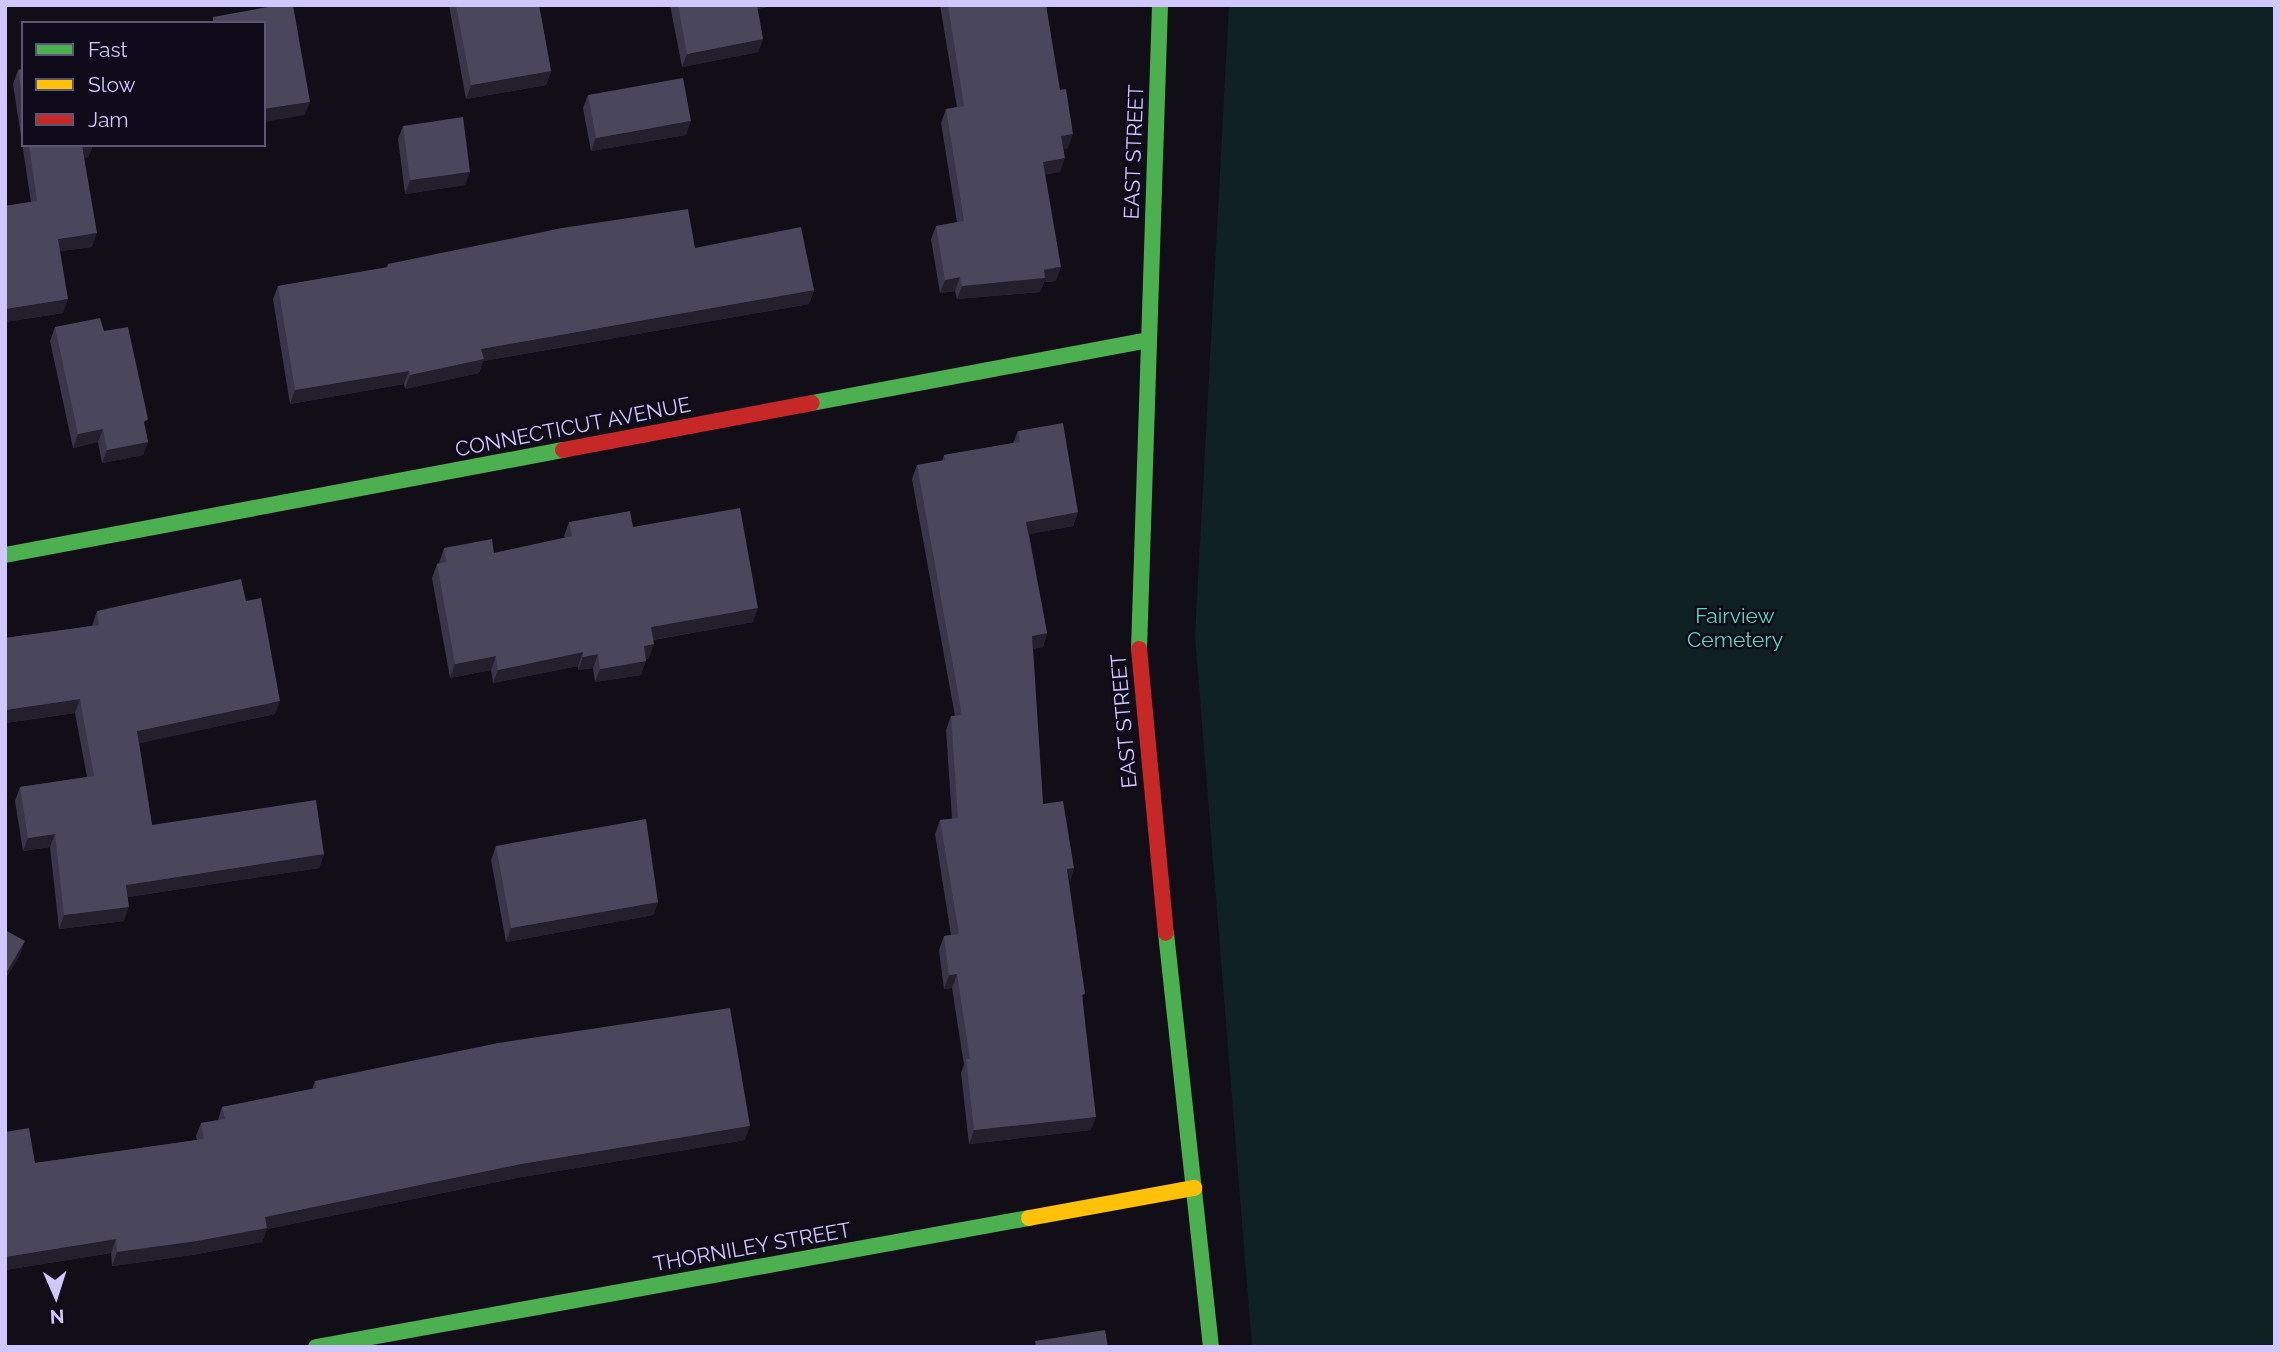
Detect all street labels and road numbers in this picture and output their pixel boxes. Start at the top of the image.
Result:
street label: EAST STREET [1119,84,1149,220]
street label: CONNECTICUT AVENUE [453,392,693,462]
street label: EAST STREET [1106,653,1142,789]
street label: THORNILEY STREET [651,1217,853,1277]

